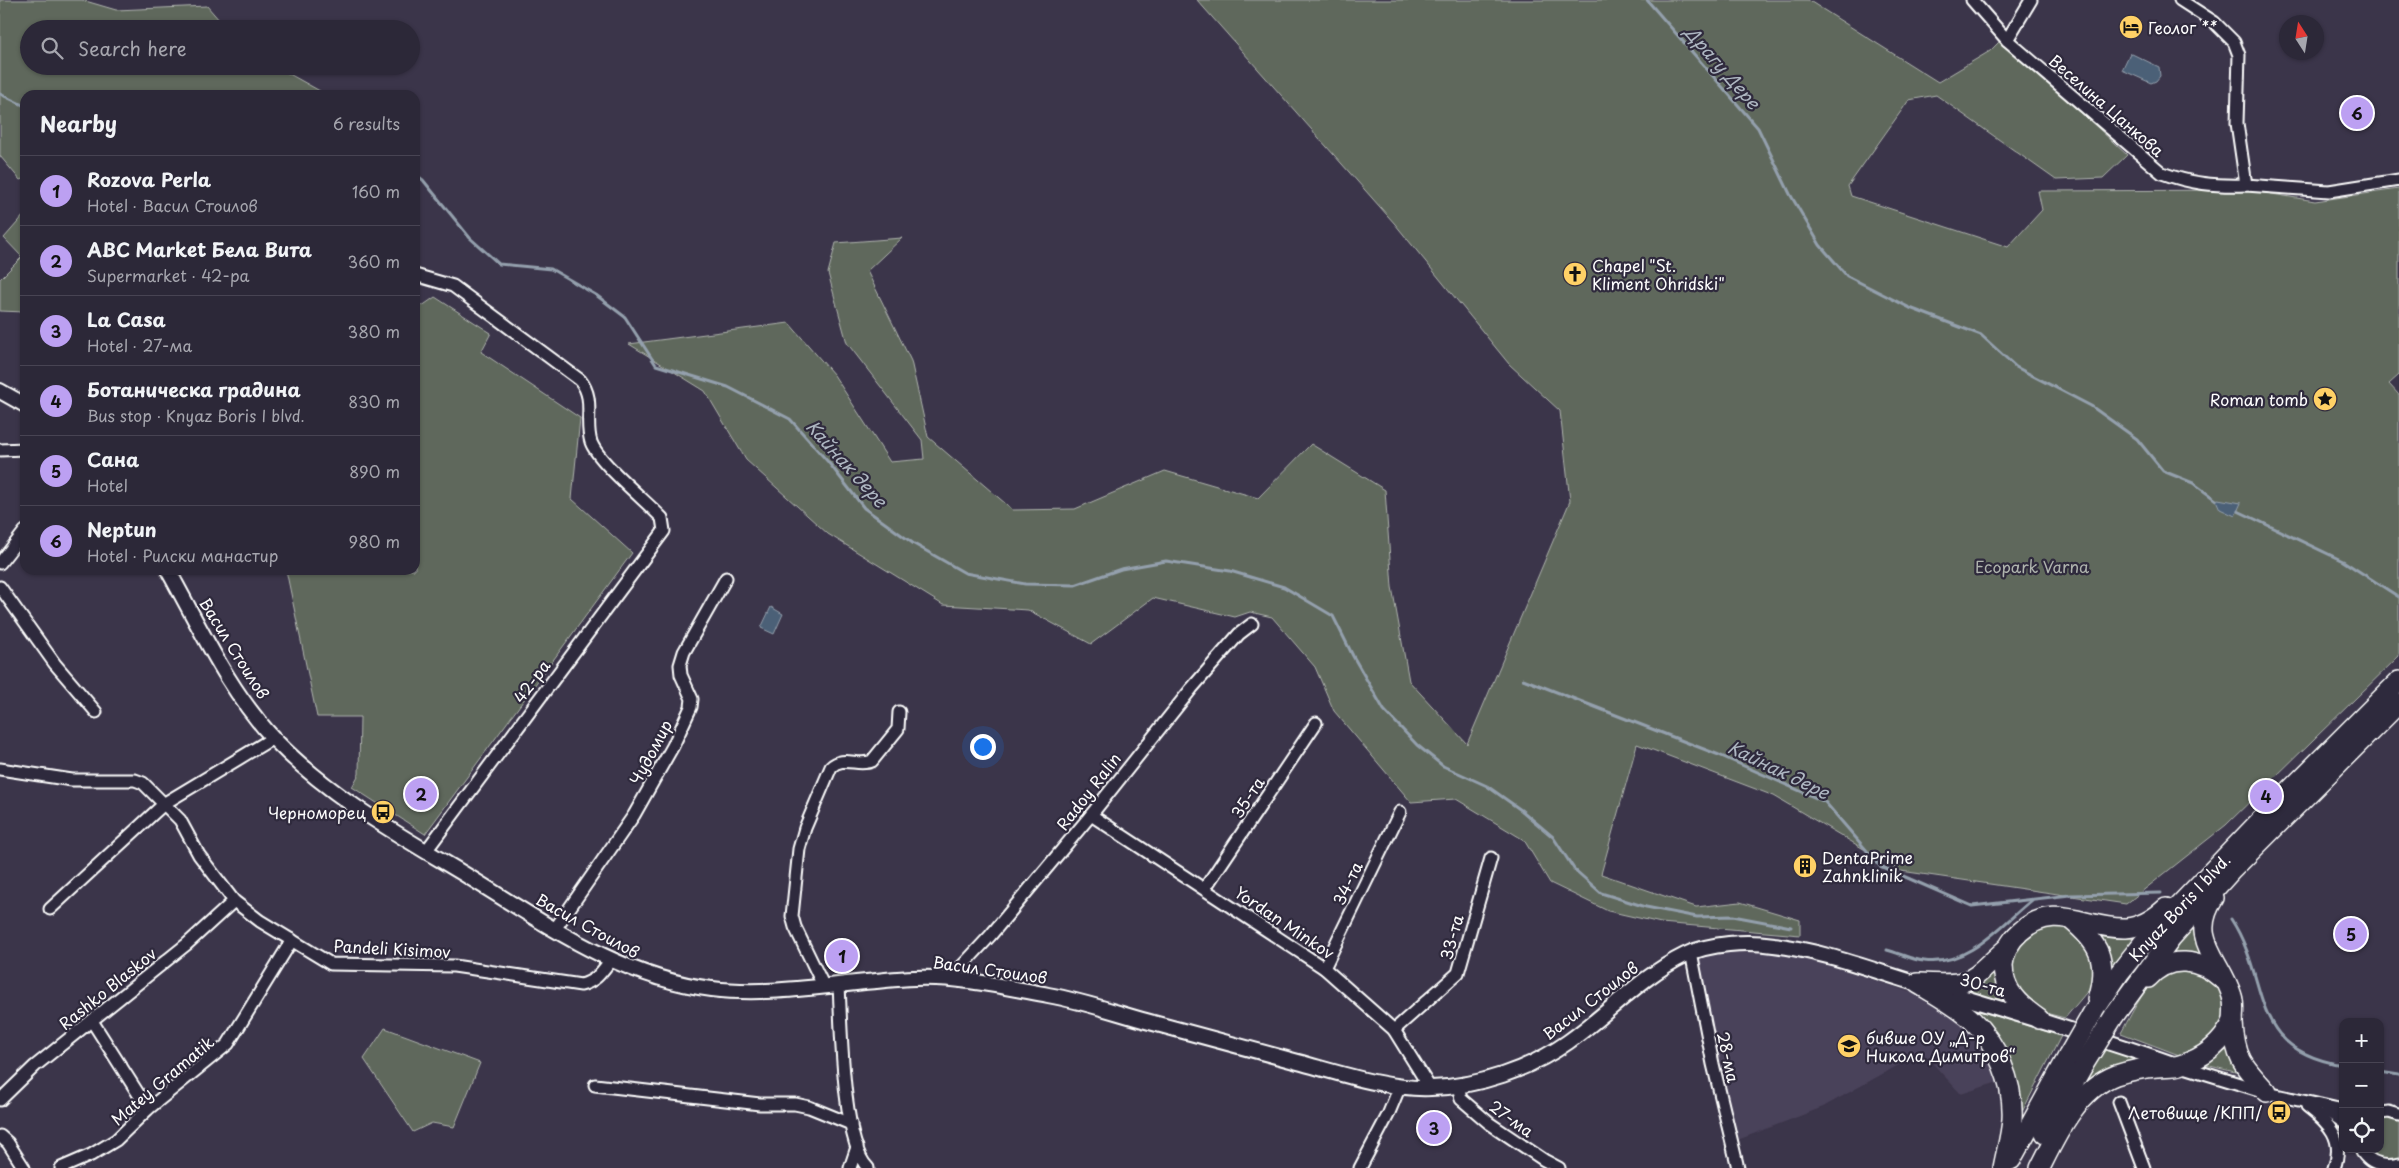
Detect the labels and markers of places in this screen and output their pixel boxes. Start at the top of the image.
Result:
hotel icon: Геолог ** [2118,14,2144,40]
place label: Геолог ** [2148,15,2218,39]
pin: 6 [2341,94,2373,132]
place label: Chapel "St. Kliment Ohridski" [1592,253,1725,295]
church icon: Chapel "St. Kliment Ohridski" [1562,261,1588,287]
place icon: Roman tomb [2312,386,2338,412]
place label: Roman tomb [2210,387,2308,411]
pin: 2 [405,775,437,813]
pin: 4 [2250,777,2282,815]
bus stop icon: Черноморец [370,799,396,825]
place label: Черноморец [268,800,366,824]
place label: DentaPrime Zahnklinik [1822,845,1913,887]
building icon: DentaPrime Zahnklinik [1792,853,1818,879]
pin: 5 [2335,915,2367,953]
pin: 1 [826,937,858,975]
place label: бивше ОУ „Д-р Никола Димитров“ [1866,1025,2016,1067]
school or university icon: бивше ОУ „Д-р Никола Димитров“ [1836,1033,1862,1059]
bus stop icon: Летовище /КПП/ [2266,1099,2292,1125]
place label: Летовище /КПП/ [2128,1100,2262,1124]
pin: 3 [1418,1109,1450,1147]

